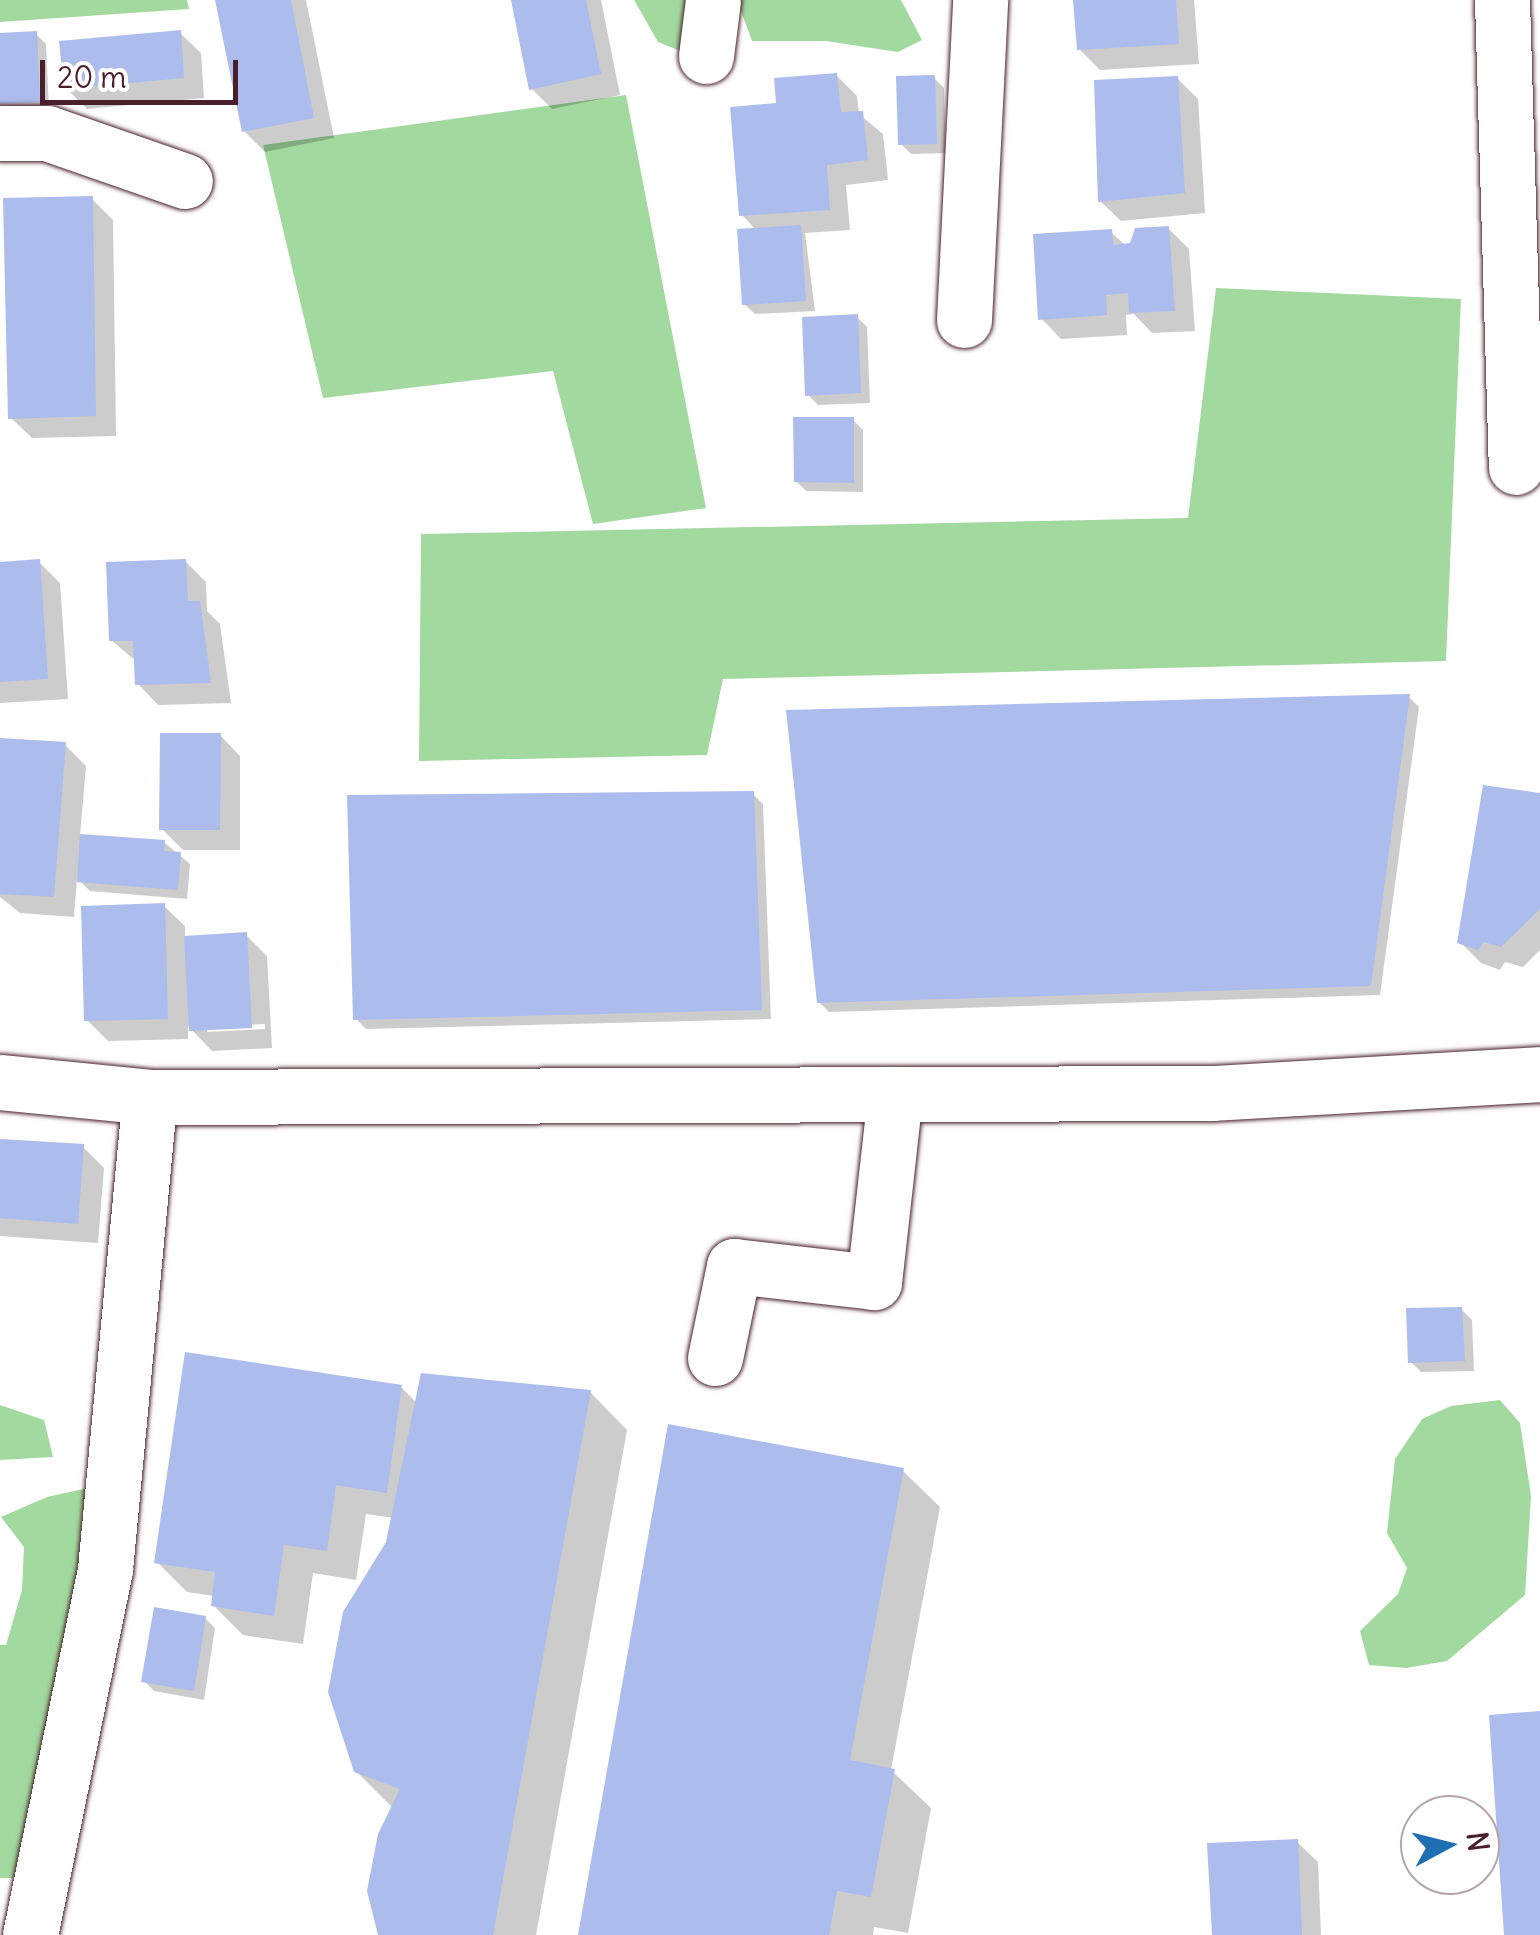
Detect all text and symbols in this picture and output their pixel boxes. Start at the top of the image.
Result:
scale bar [45,40,242,102]
text: 20 m [57,58,127,96]
north arrow [1400,1795,1500,1895]
text: N [1459,1830,1497,1853]

